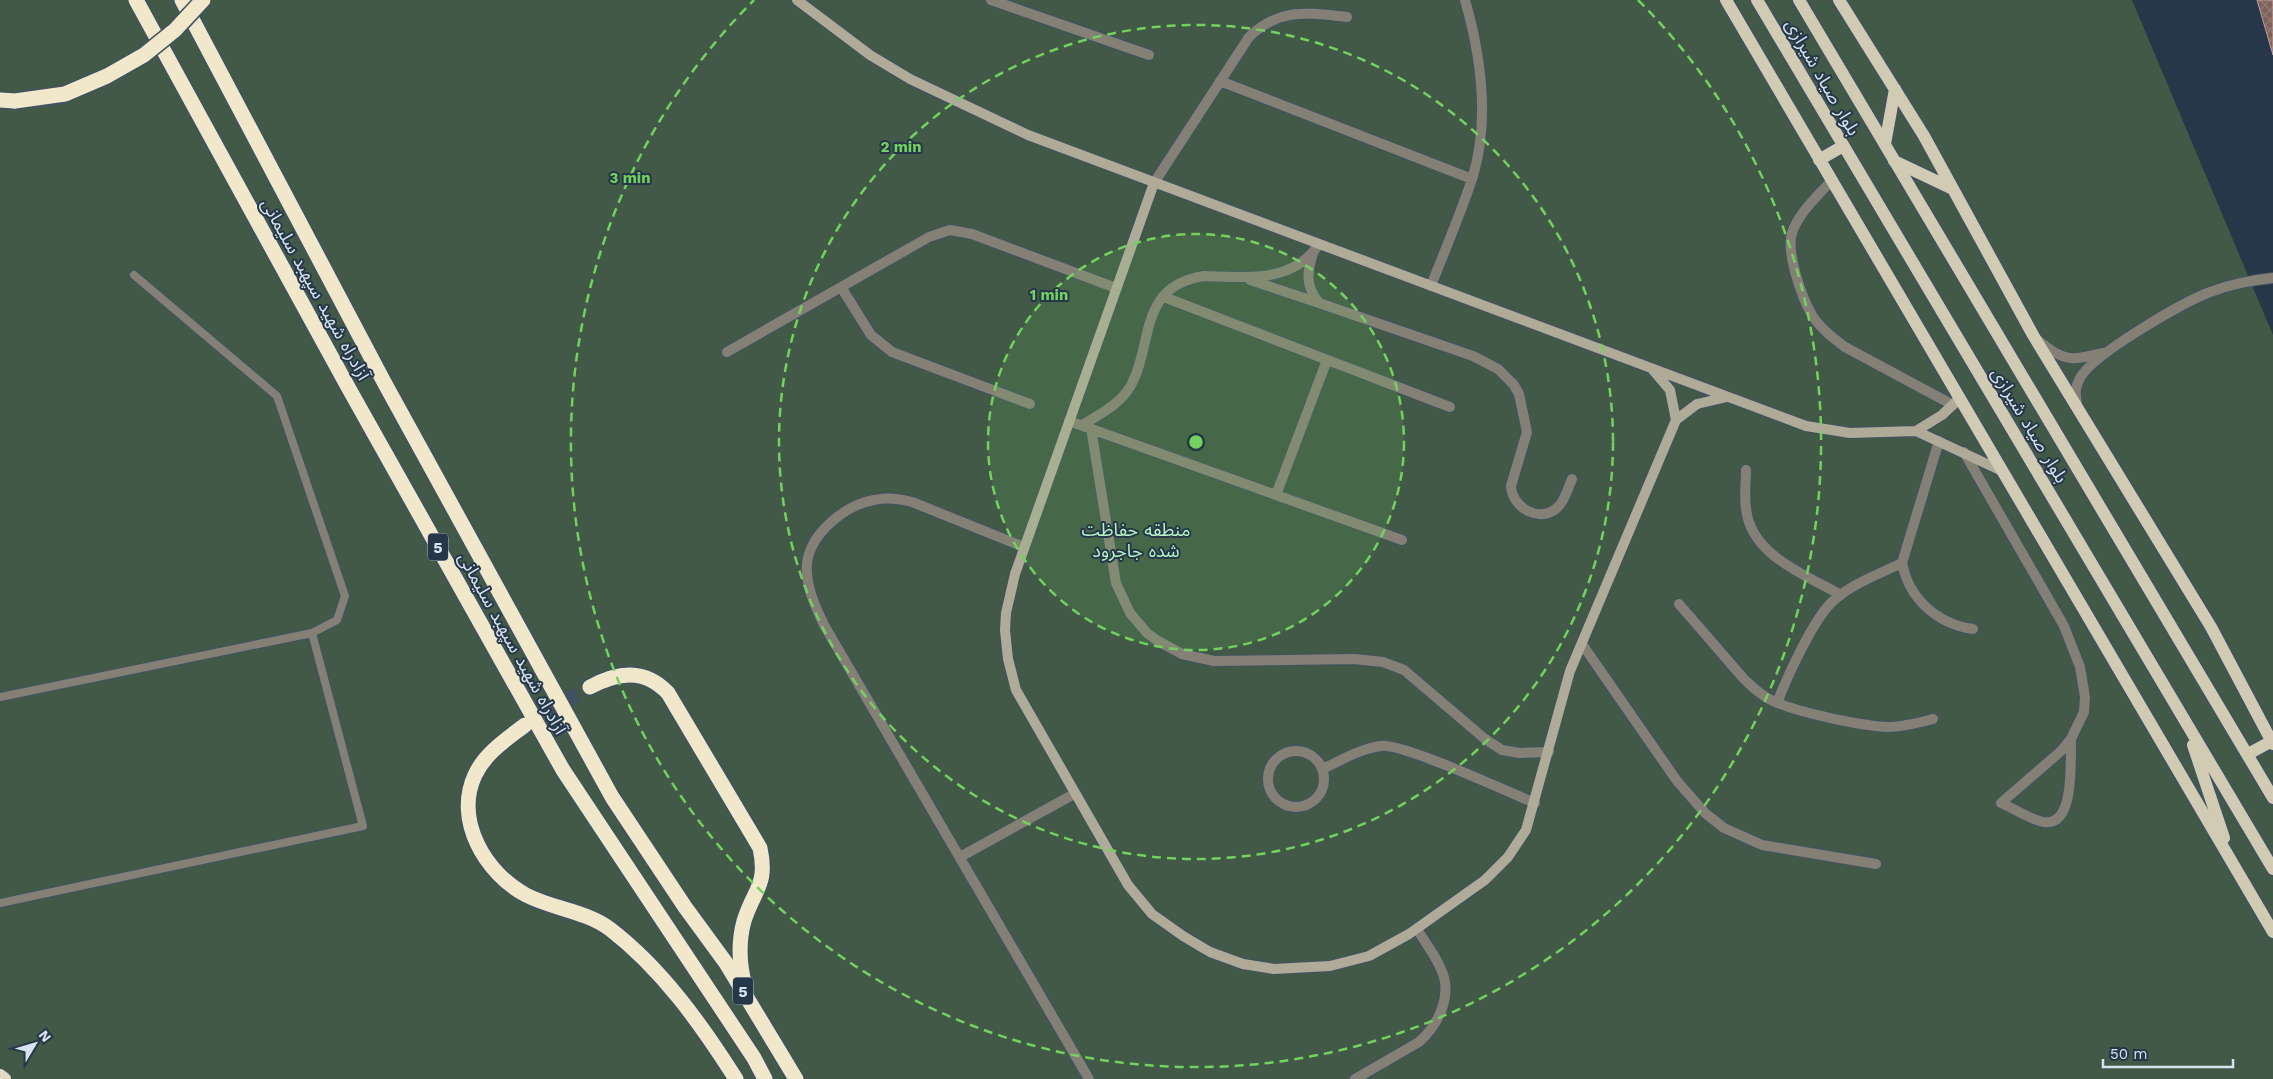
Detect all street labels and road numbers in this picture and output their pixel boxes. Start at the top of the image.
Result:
street label: بلوار صیاد شیرازی [1780,15,1865,139]
street label: آزادراه شهید سپهبد سلیمانی [256,194,375,385]
street label: بلوار صیاد شیرازی [1986,364,2073,487]
road number: 5 [428,534,448,560]
street label: آزادراه شهید سپهبد سلیمانی [453,548,572,739]
road number: 5 [733,978,753,1004]

